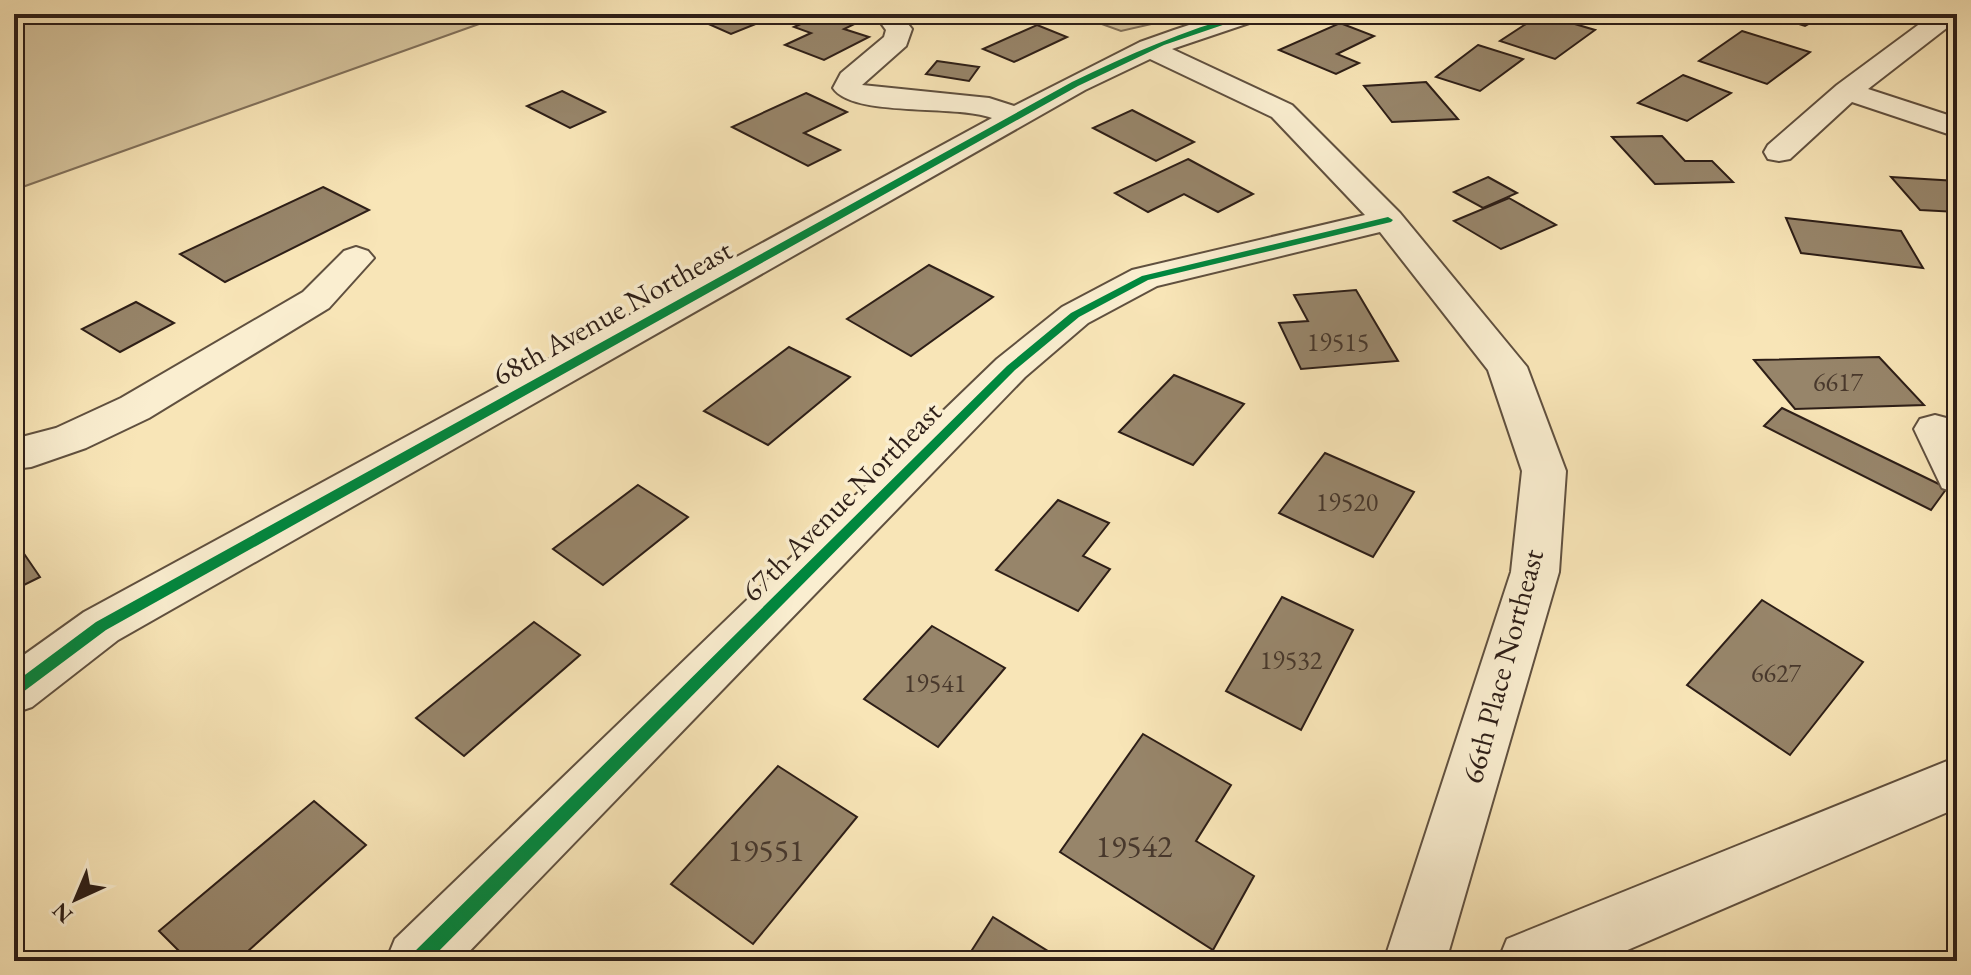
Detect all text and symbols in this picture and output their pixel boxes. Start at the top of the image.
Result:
street label: 68th Avenue Northeast [485,230,739,394]
house number: 19515 [1307,325,1369,359]
house number: 6617 [1813,365,1863,399]
street label: 67th Avenue Northeast [732,392,950,610]
house number: 19520 [1316,485,1378,519]
street label: 66th Place Northeast [1452,544,1552,787]
house number: 19532 [1260,643,1323,677]
house number: 6627 [1751,656,1801,690]
house number: 19541 [904,666,966,700]
house number: 19542 [1096,825,1173,867]
house number: 19551 [728,829,804,871]
north arrow [36,859,116,939]
text: N [46,896,79,930]

